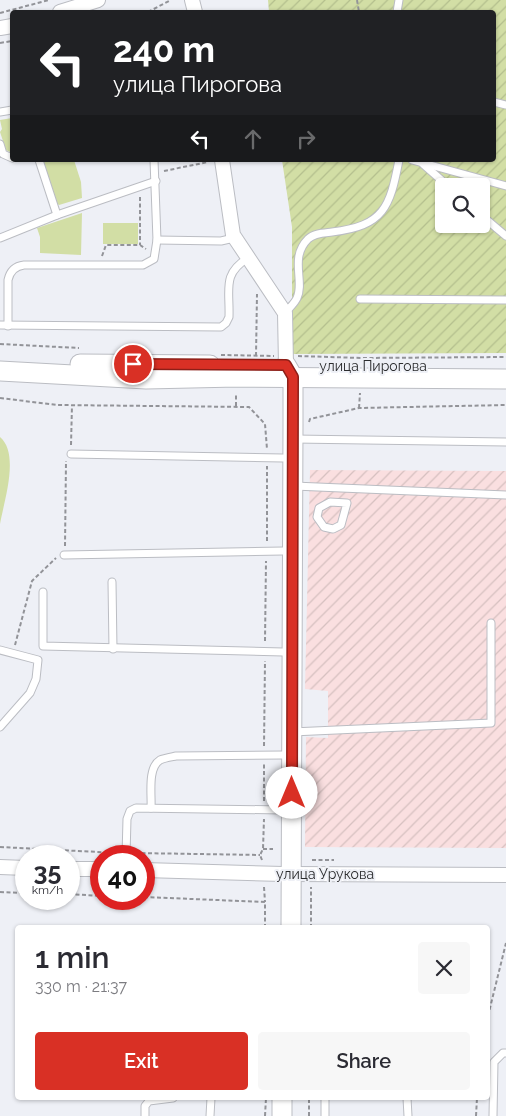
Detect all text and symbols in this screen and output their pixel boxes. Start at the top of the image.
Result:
text: 240 m [113,29,215,70]
icon: left [30,30,95,95]
text: улица Пирогова [113,71,282,97]
icon: left [186,125,214,153]
icon: ahead [239,125,267,153]
icon: right [292,125,320,153]
map controls [435,178,490,233]
button: search [435,178,490,233]
pin [112,343,154,385]
icon: arrive [119,350,147,378]
street label: улица Пирогова [319,358,427,374]
position arrow [265,766,317,818]
speed limit sign: 40 [90,845,155,910]
text: 35 [34,856,61,886]
street label: улица Урукова [276,866,374,882]
text: km/h [32,883,63,897]
text: 1 min [35,940,110,975]
button: close [418,942,470,994]
text: 330 m · 21:37 [35,977,127,996]
button: Exit [35,1032,248,1090]
button: Share [258,1032,470,1090]

